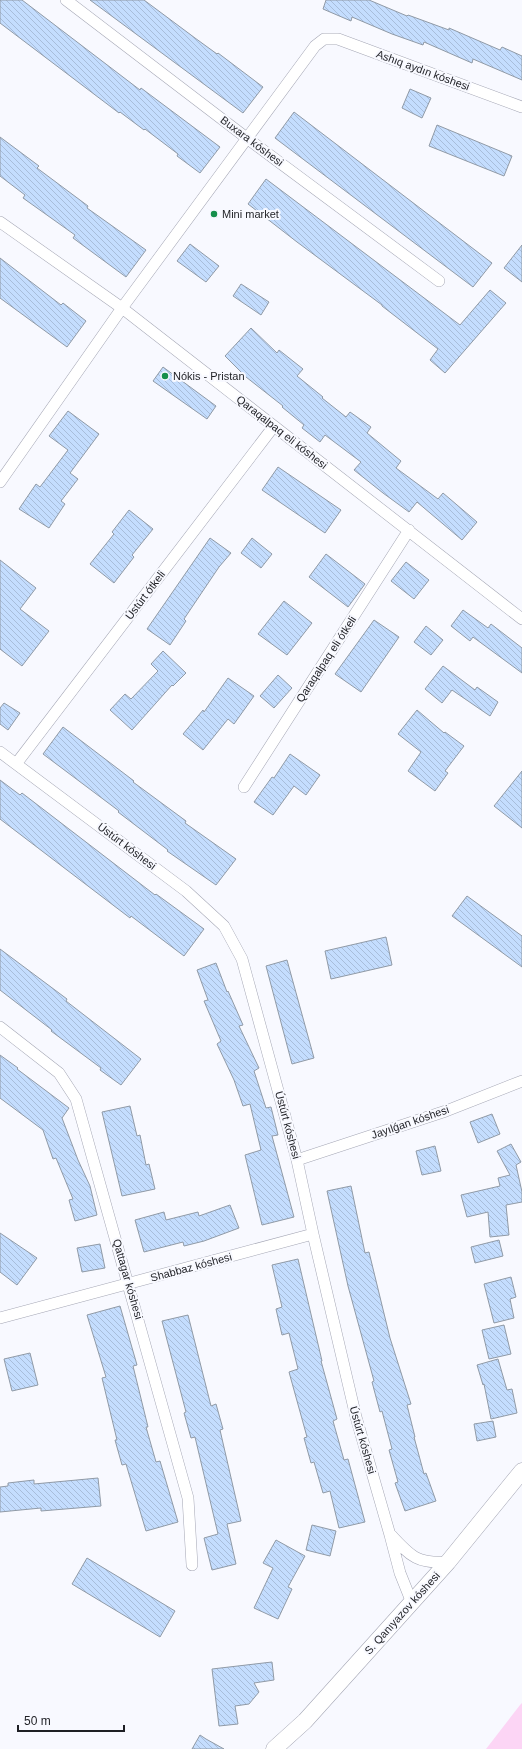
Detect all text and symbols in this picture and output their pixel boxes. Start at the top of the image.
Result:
street label: Ashıq aydın kóshesi [375,48,471,92]
street label: Buxara kóshesi [218,114,286,168]
place label: Mini market [222,208,279,220]
marker: Mini market [209,209,219,219]
place label: Nókis - Pristan [173,370,245,382]
marker: Nókis - Pristan [160,371,170,381]
street label: Qaraqalpaq eli kóshesi [234,393,330,471]
street label: Ústúrt ótkeli [123,568,167,622]
street label: Qaraqalpaq eli ótkeli [294,614,358,704]
street label: Ústúrt kóshesi [96,820,158,872]
street label: Ústúrt kóshesi [273,1090,303,1160]
street label: Jayılǵan kóshesi [370,1103,450,1141]
street label: Qattagar kóshesi [111,1237,145,1321]
street label: Shabbaz kóshesi [149,1250,233,1284]
street label: Ústúrt kóshesi [348,1405,378,1475]
street label: S. Qanıyazov kóshesi [362,1569,442,1657]
scale bar [18,1707,124,1733]
text: 50 m [24,1714,51,1728]

